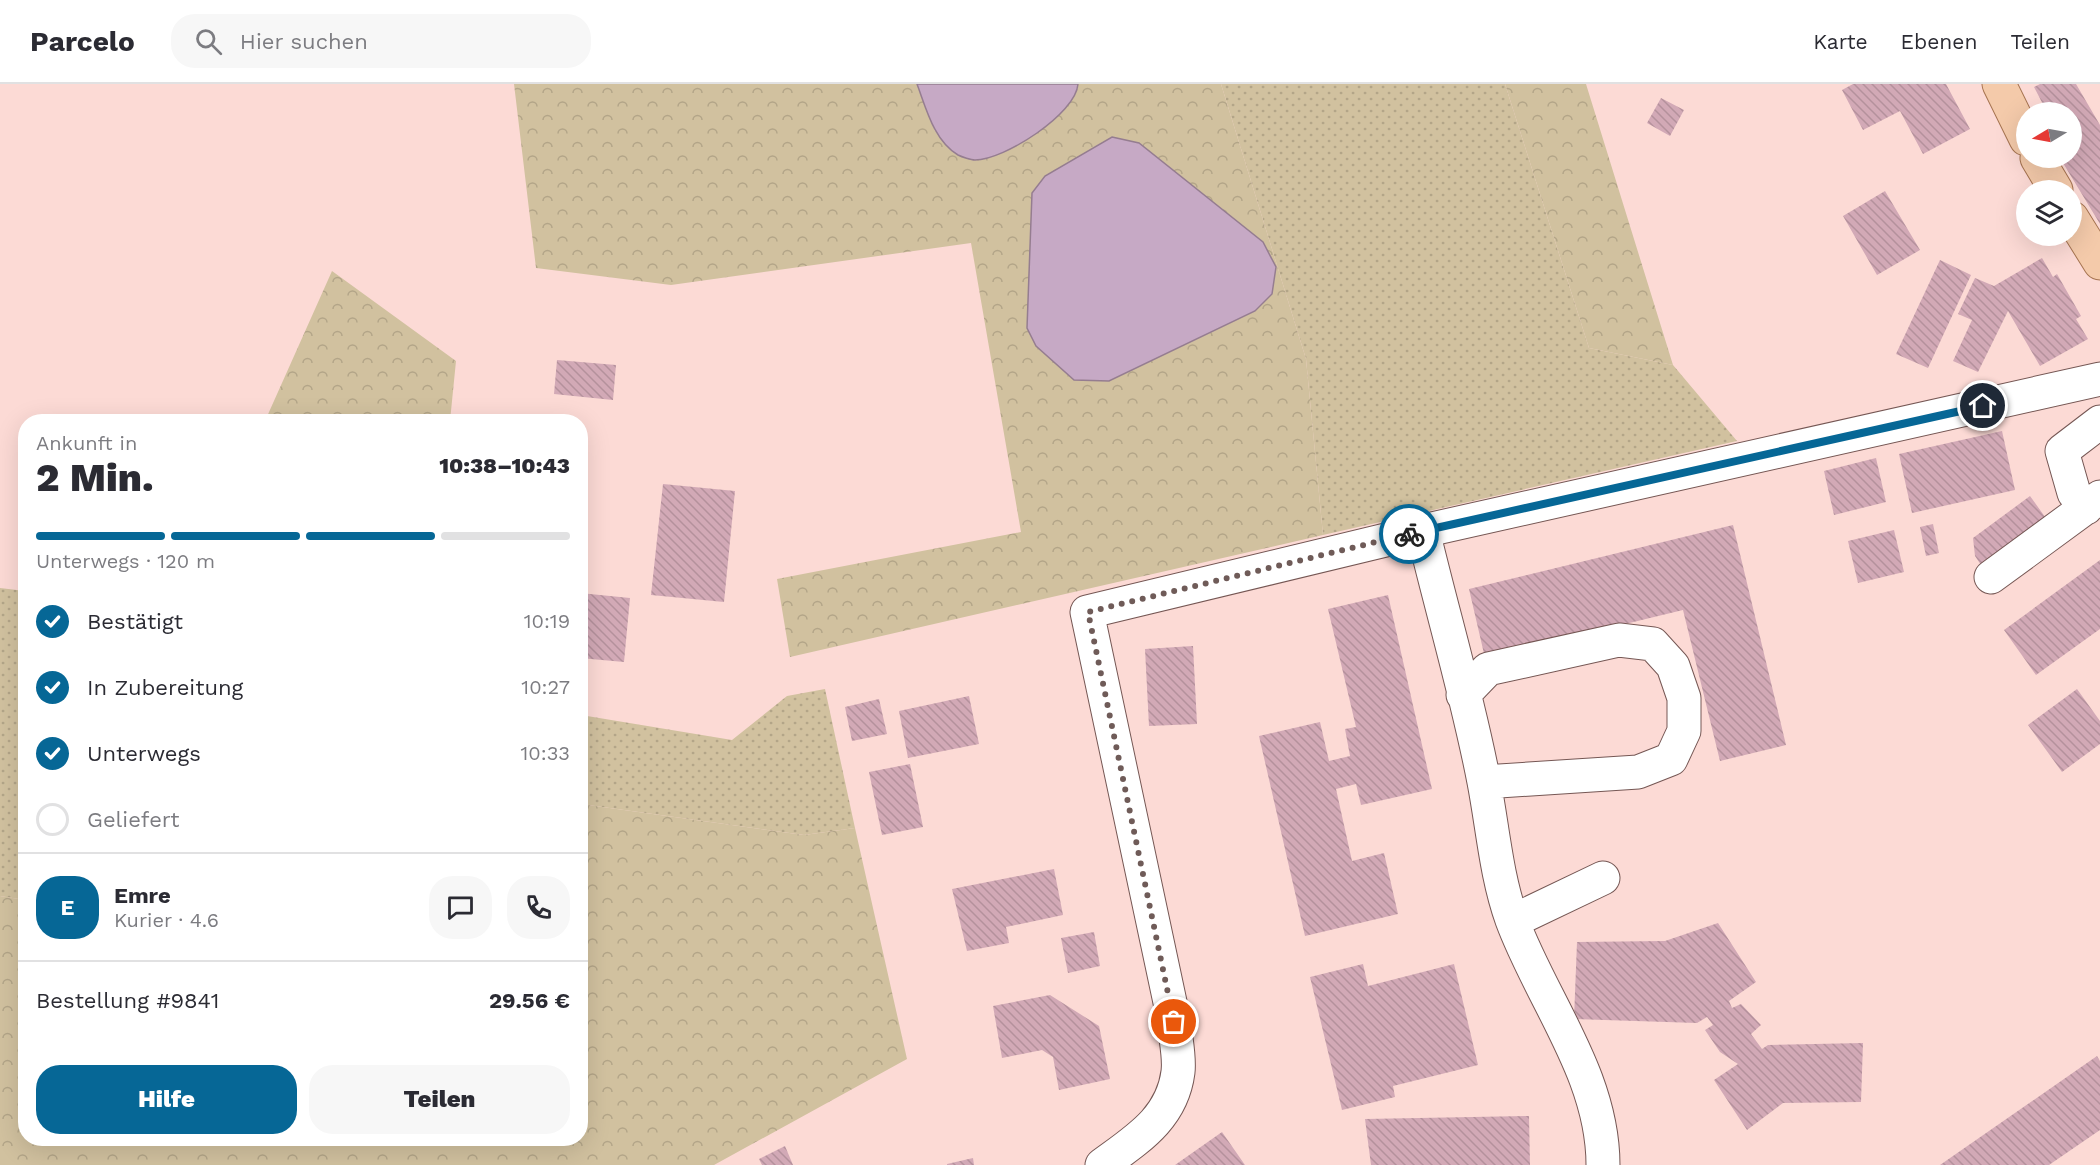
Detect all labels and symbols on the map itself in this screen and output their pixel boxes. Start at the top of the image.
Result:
north arrow [2016,102,2082,168]
pin [1957,380,2008,431]
courier [1379,504,1439,564]
pin [1148,996,1199,1047]

